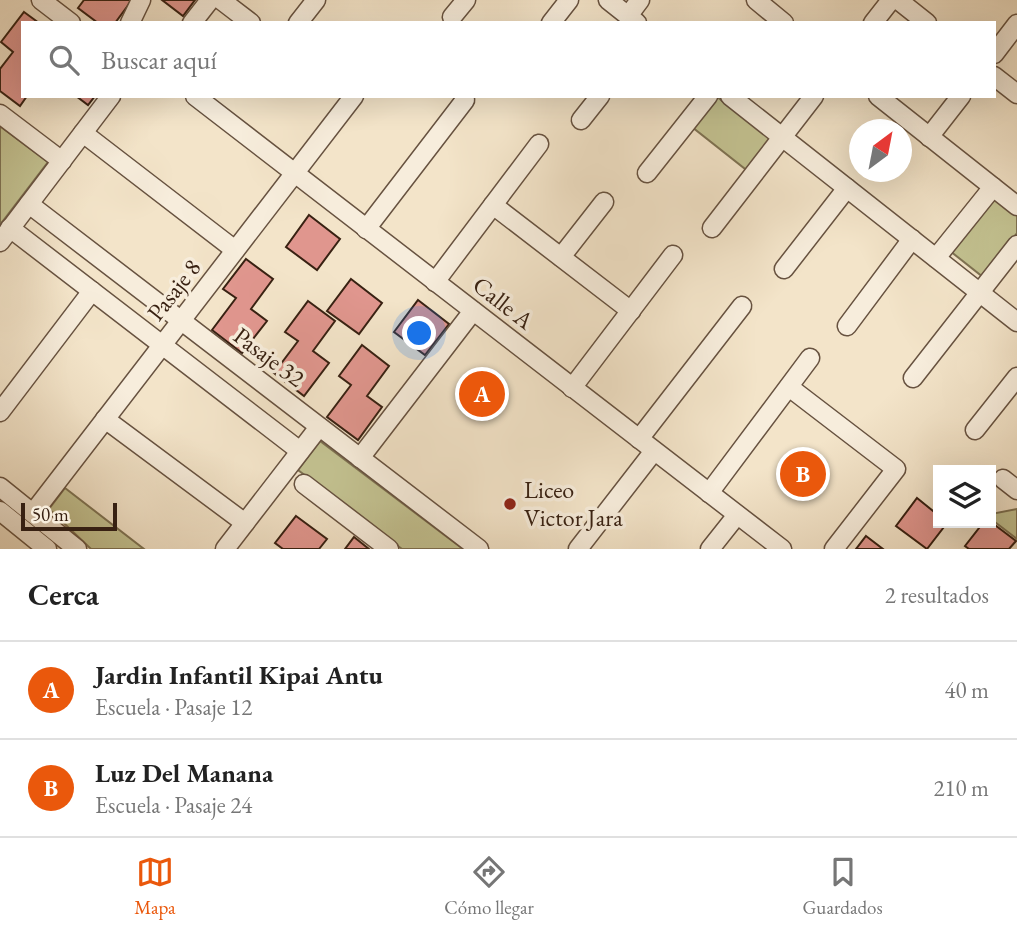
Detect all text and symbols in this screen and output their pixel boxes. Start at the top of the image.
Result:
search box [21,21,996,98]
icon: search [45,41,83,79]
text: Buscar aquí [101,43,217,77]
north arrow [849,119,912,182]
street label: Pasaje 8 [140,253,207,327]
street label: Calle A [467,269,540,336]
your location [402,316,436,350]
street label: Pasaje 32 [227,320,311,394]
pin: A [459,368,505,420]
pin: B [780,448,826,500]
map controls [933,465,996,528]
button: layers [933,465,996,528]
place label: Liceo Victor Jara [524,474,623,533]
marker: Liceo Victor Jara [502,496,518,512]
scale bar [21,500,117,532]
text: 50 m [32,502,69,527]
text: Cerca [28,575,99,614]
text: 2 resultados [885,580,989,610]
text: Jardin Infantil Kipai Antu [95,658,383,692]
text: A [43,675,59,705]
text: 40 m [944,675,989,705]
text: Escuela · Pasaje 12 [95,692,252,722]
text: Luz Del Manana [95,756,273,790]
text: B [44,773,58,803]
text: 210 m [933,773,989,803]
text: Escuela · Pasaje 24 [95,790,252,820]
tab: Mapa [134,853,176,920]
tab: Cómo llegar [444,853,534,920]
tab: Guardados [803,853,883,920]

